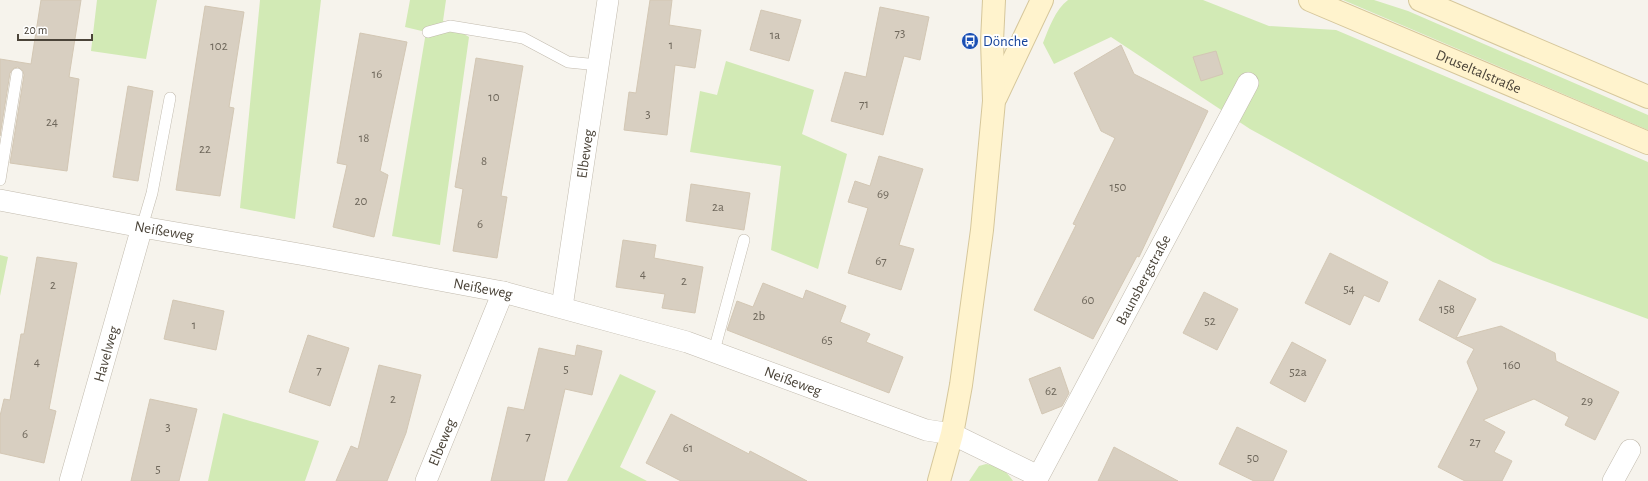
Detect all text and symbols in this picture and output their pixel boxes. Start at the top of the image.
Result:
scale bar [18,16,92,42]
text: 20 m [24,24,47,36]
house number: 73 [895,27,905,40]
house number: 1a [770,29,780,42]
bus stop icon: Dönche [960,31,980,51]
place label: Dönche [983,34,1028,49]
house number: 1 [669,39,673,52]
house number: 102 [210,40,228,53]
street label: Druseltalstraße [1434,47,1523,96]
house number: 16 [372,68,382,81]
house number: 10 [488,91,500,104]
house number: 71 [859,98,869,111]
house number: 3 [645,108,651,121]
house number: 24 [46,116,58,129]
street label: Elbeweg [574,127,596,179]
house number: 18 [359,132,369,145]
house number: 22 [199,143,211,156]
house number: 8 [481,155,487,168]
house number: 150 [1110,181,1127,194]
house number: 69 [877,188,889,201]
house number: 20 [355,195,368,208]
house number: 2a [712,201,724,214]
street label: Neißeweg [133,218,196,243]
house number: 6 [477,218,483,231]
street label: Baunsbergstraße [1113,232,1173,327]
house number: 67 [875,255,887,268]
house number: 4 [640,268,646,281]
street label: Neißeweg [452,275,515,302]
house number: 2 [681,275,687,288]
house number: 2 [50,279,56,292]
house number: 54 [1343,283,1355,296]
house number: 60 [1082,294,1095,307]
house number: 158 [1439,303,1455,316]
house number: 2b [753,310,766,323]
house number: 52 [1204,315,1216,328]
house number: 1 [192,319,196,332]
street label: Havelweg [91,324,121,384]
house number: 65 [821,334,833,347]
house number: 4 [34,356,40,369]
house number: 160 [1503,359,1521,372]
house number: 5 [563,363,569,376]
house number: 7 [316,364,322,377]
street label: Neißeweg [762,364,824,399]
house number: 52a [1289,366,1307,379]
house number: 62 [1045,385,1057,398]
house number: 2 [390,393,396,406]
house number: 29 [1581,395,1593,408]
street label: Elbeweg [426,416,458,468]
house number: 3 [165,421,171,434]
house number: 6 [22,428,28,441]
house number: 7 [525,430,531,443]
house number: 27 [1469,436,1481,449]
house number: 61 [683,442,693,455]
house number: 50 [1247,452,1259,465]
house number: 5 [155,463,161,476]

